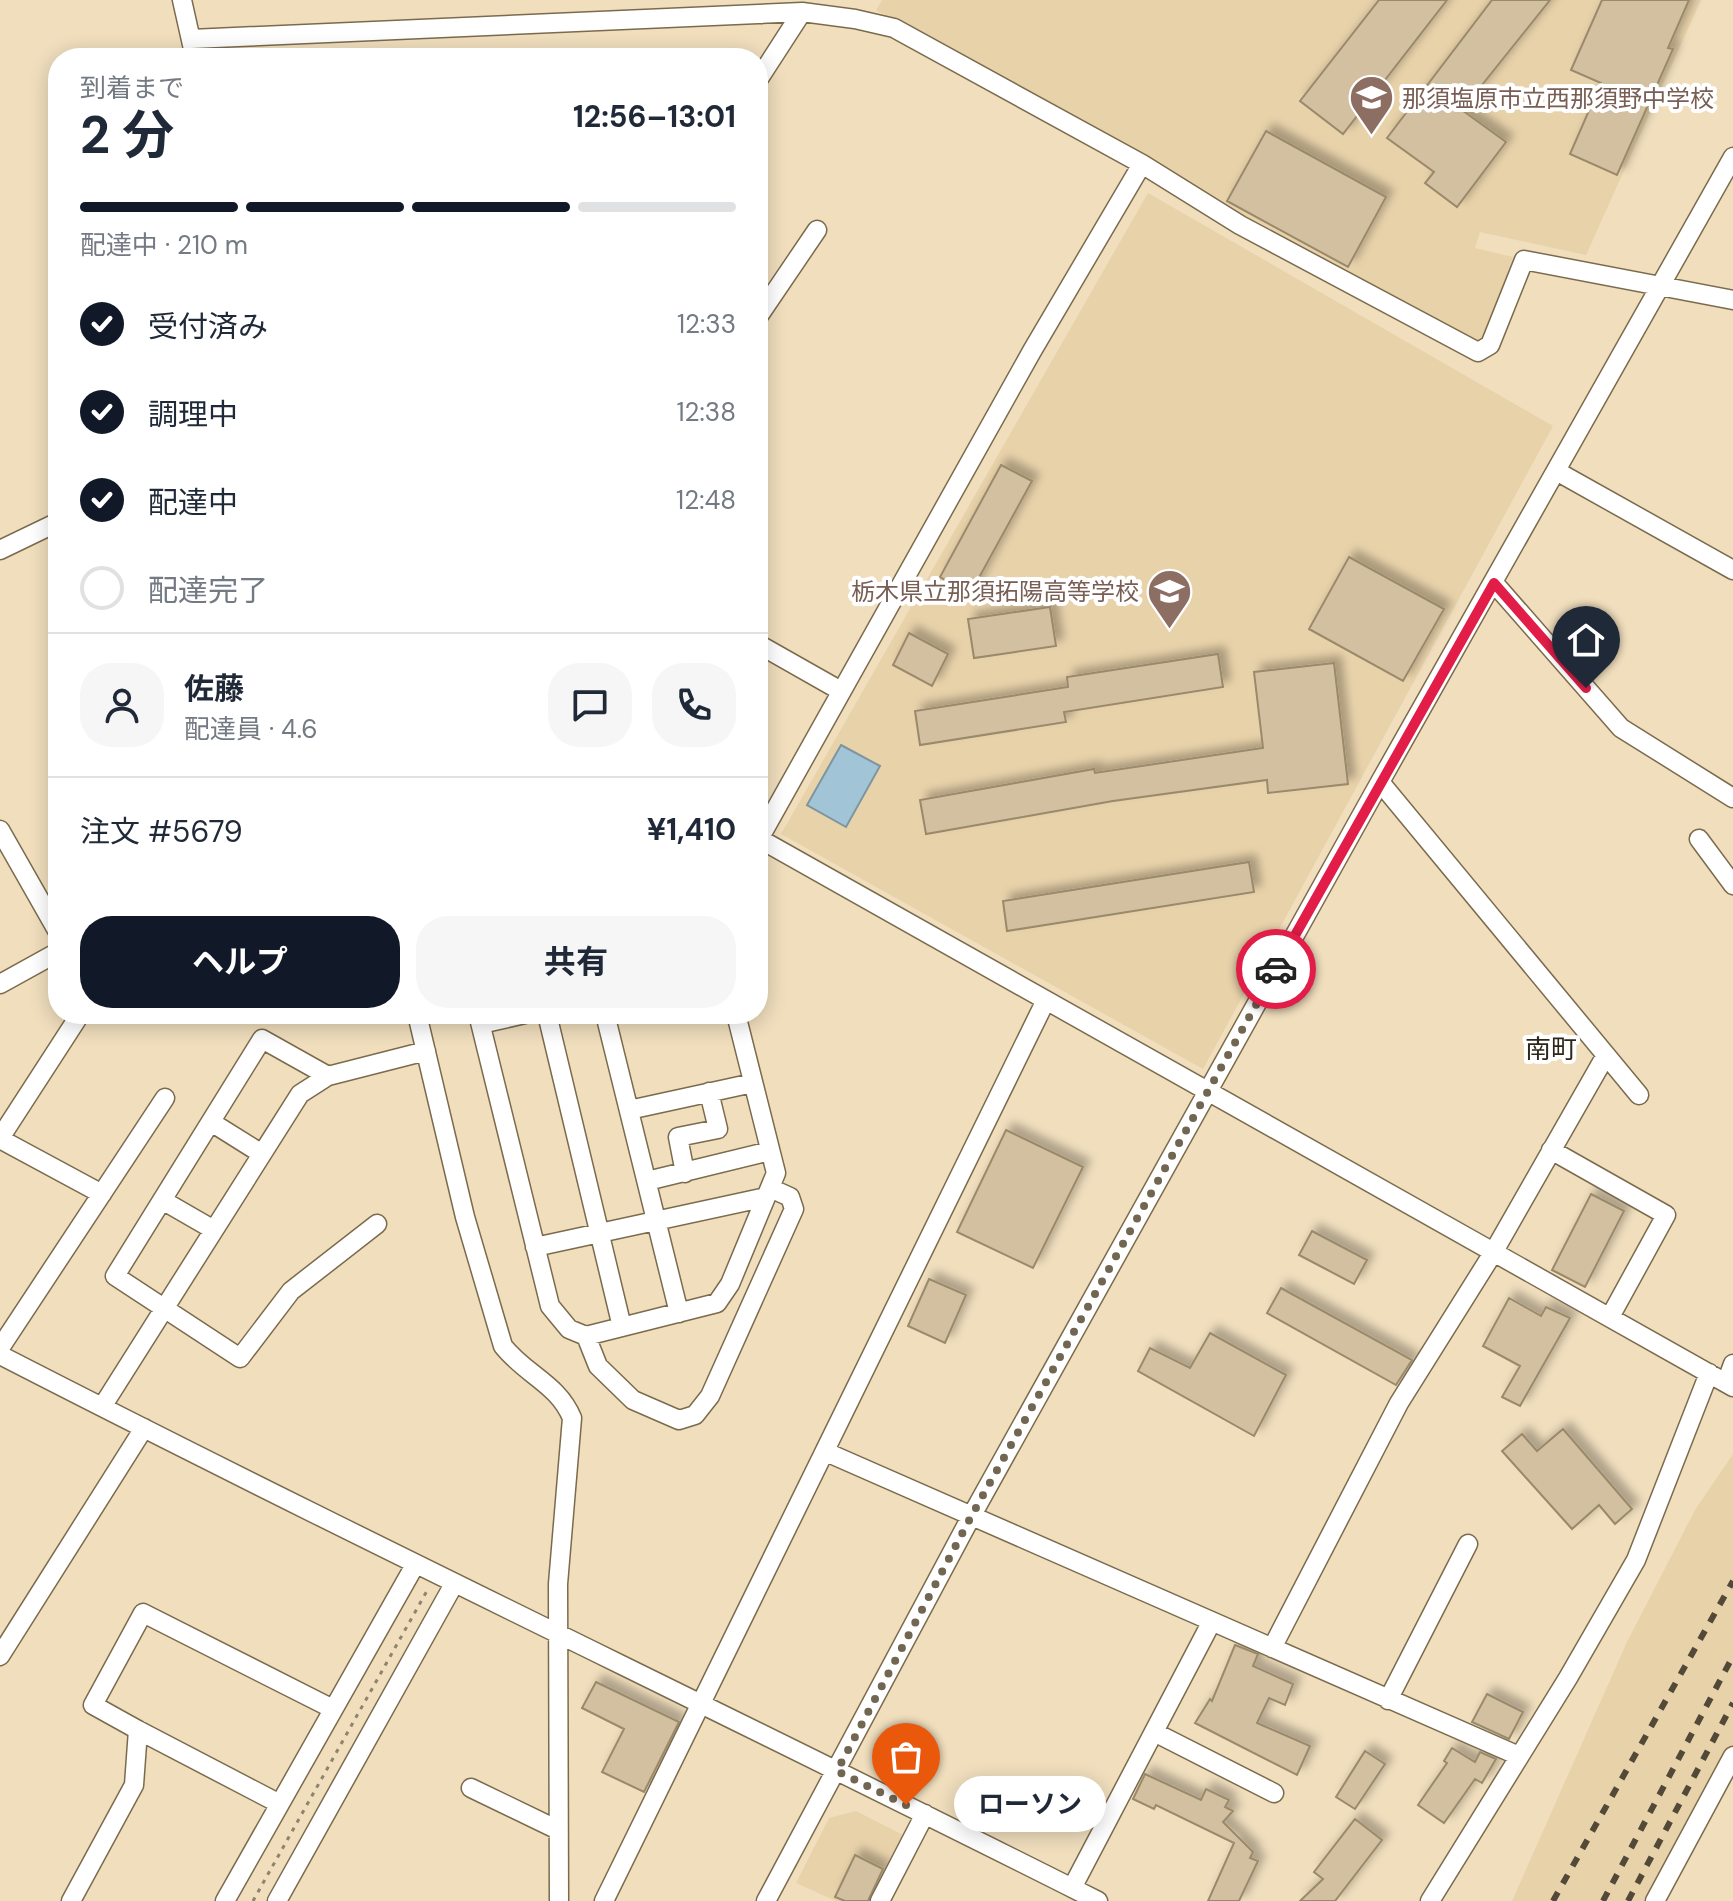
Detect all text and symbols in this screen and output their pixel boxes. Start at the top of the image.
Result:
text: 到着まで [80,71,184,105]
school or university icon: 那須塩原市立西那須野中学校 [1347,74,1395,137]
place label: 那須塩原市立西那須野中学校 [1402,83,1714,114]
text: 12:56–13:01 [573,97,736,136]
text: 2 分 [80,101,174,169]
text: 配達中 · 210 m [80,228,248,262]
icon: check [80,302,124,346]
text: 受付済み [148,307,268,346]
text: 12:33 [677,307,736,341]
icon: check [80,390,124,434]
text: 調理中 [148,395,238,434]
text: 12:38 [676,395,736,429]
icon: check [80,478,124,522]
text: 配達中 [148,483,238,522]
text: 12:48 [676,483,736,517]
school or university icon: 栃木県立那須拓陽高等学校 [1146,567,1194,630]
text: 配達完了 [148,571,268,610]
place label: 栃木県立那須拓陽高等学校 [851,576,1139,607]
pin [1552,606,1620,688]
icon: home [1564,618,1608,662]
button: person [80,663,164,747]
button: chat [548,663,632,747]
button: phone [652,663,736,747]
text: 佐藤 [184,669,244,708]
text: 配達員 · 4.6 [184,712,317,746]
text: ¥1,410 [647,810,736,849]
text: 注文 #5679 [80,812,243,851]
button: ヘルプ [80,916,400,1008]
button: 共有 [416,916,736,1008]
courier [1236,929,1316,1009]
icon: car [1254,947,1298,991]
district label: 南町 [1525,1032,1577,1066]
pin [872,1723,940,1805]
icon: bag [884,1735,928,1779]
callout: ローソン [954,1777,1106,1833]
text: ローソン [978,1787,1082,1821]

